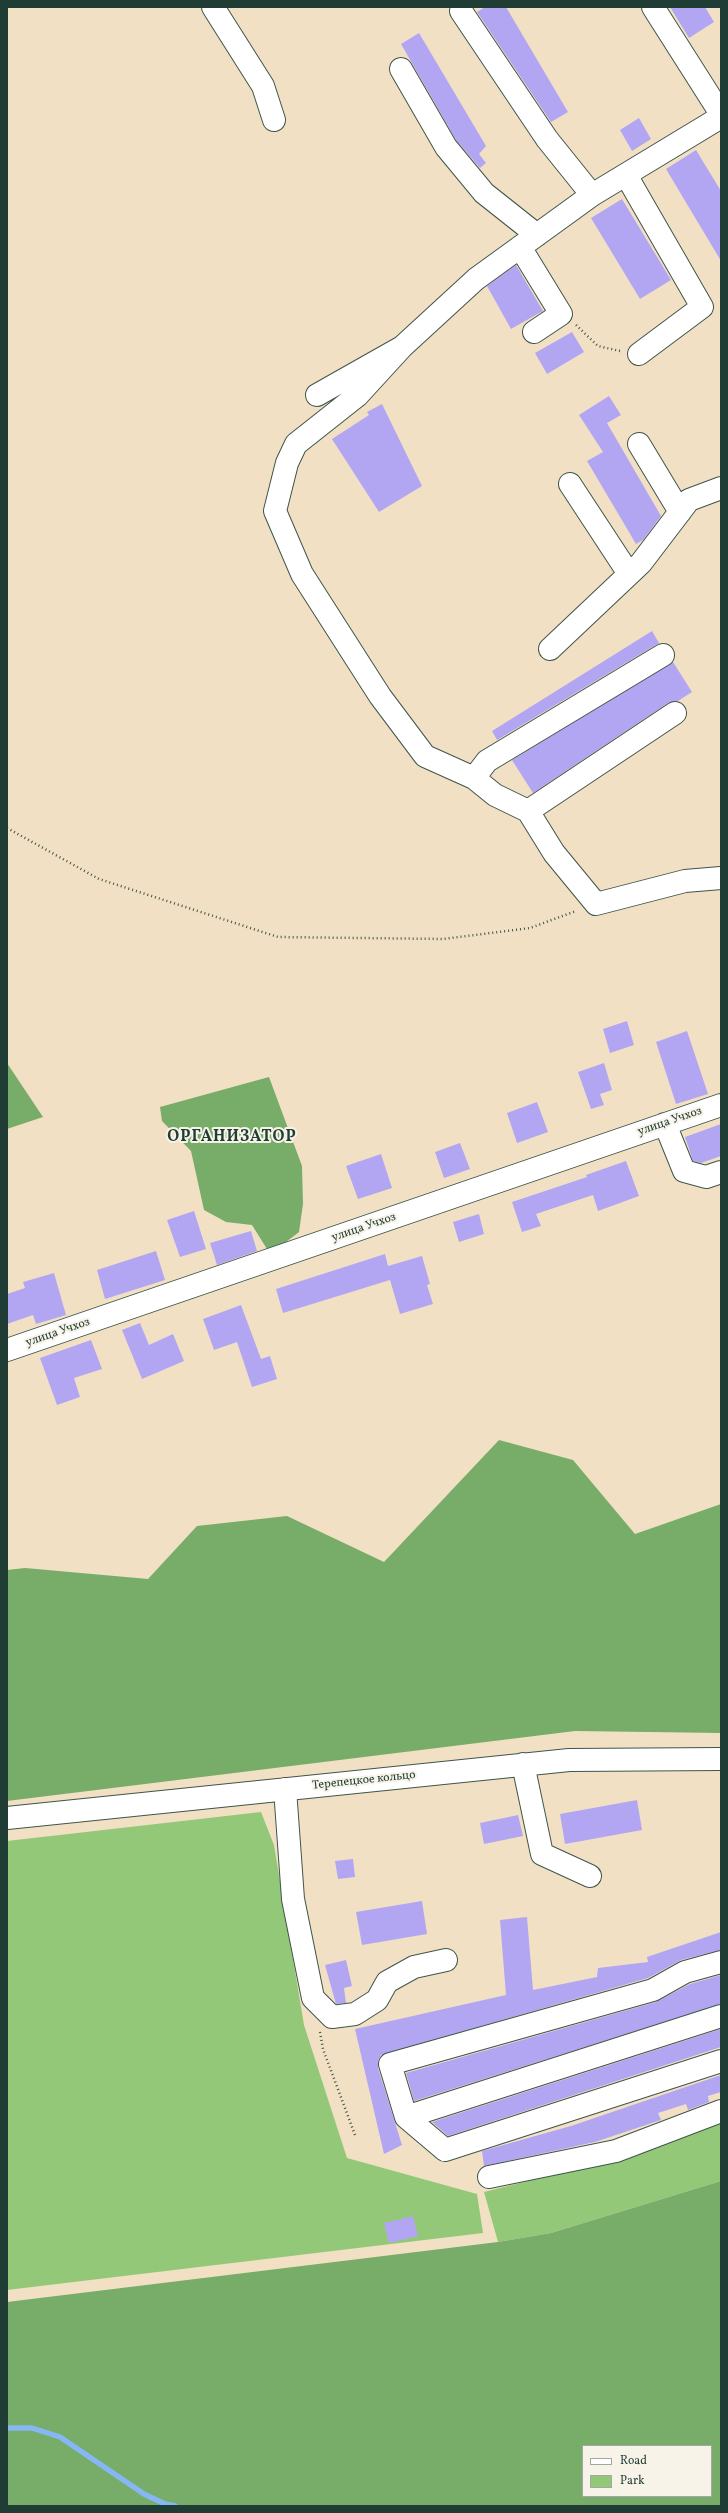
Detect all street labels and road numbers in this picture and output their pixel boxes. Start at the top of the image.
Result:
street label: улица Учхоз [636,1104,704,1140]
street label: улица Учхоз [330,1210,398,1246]
street label: улица Учхоз [24,1315,92,1351]
street label: Терепецкое кольцо [312,1768,416,1794]

